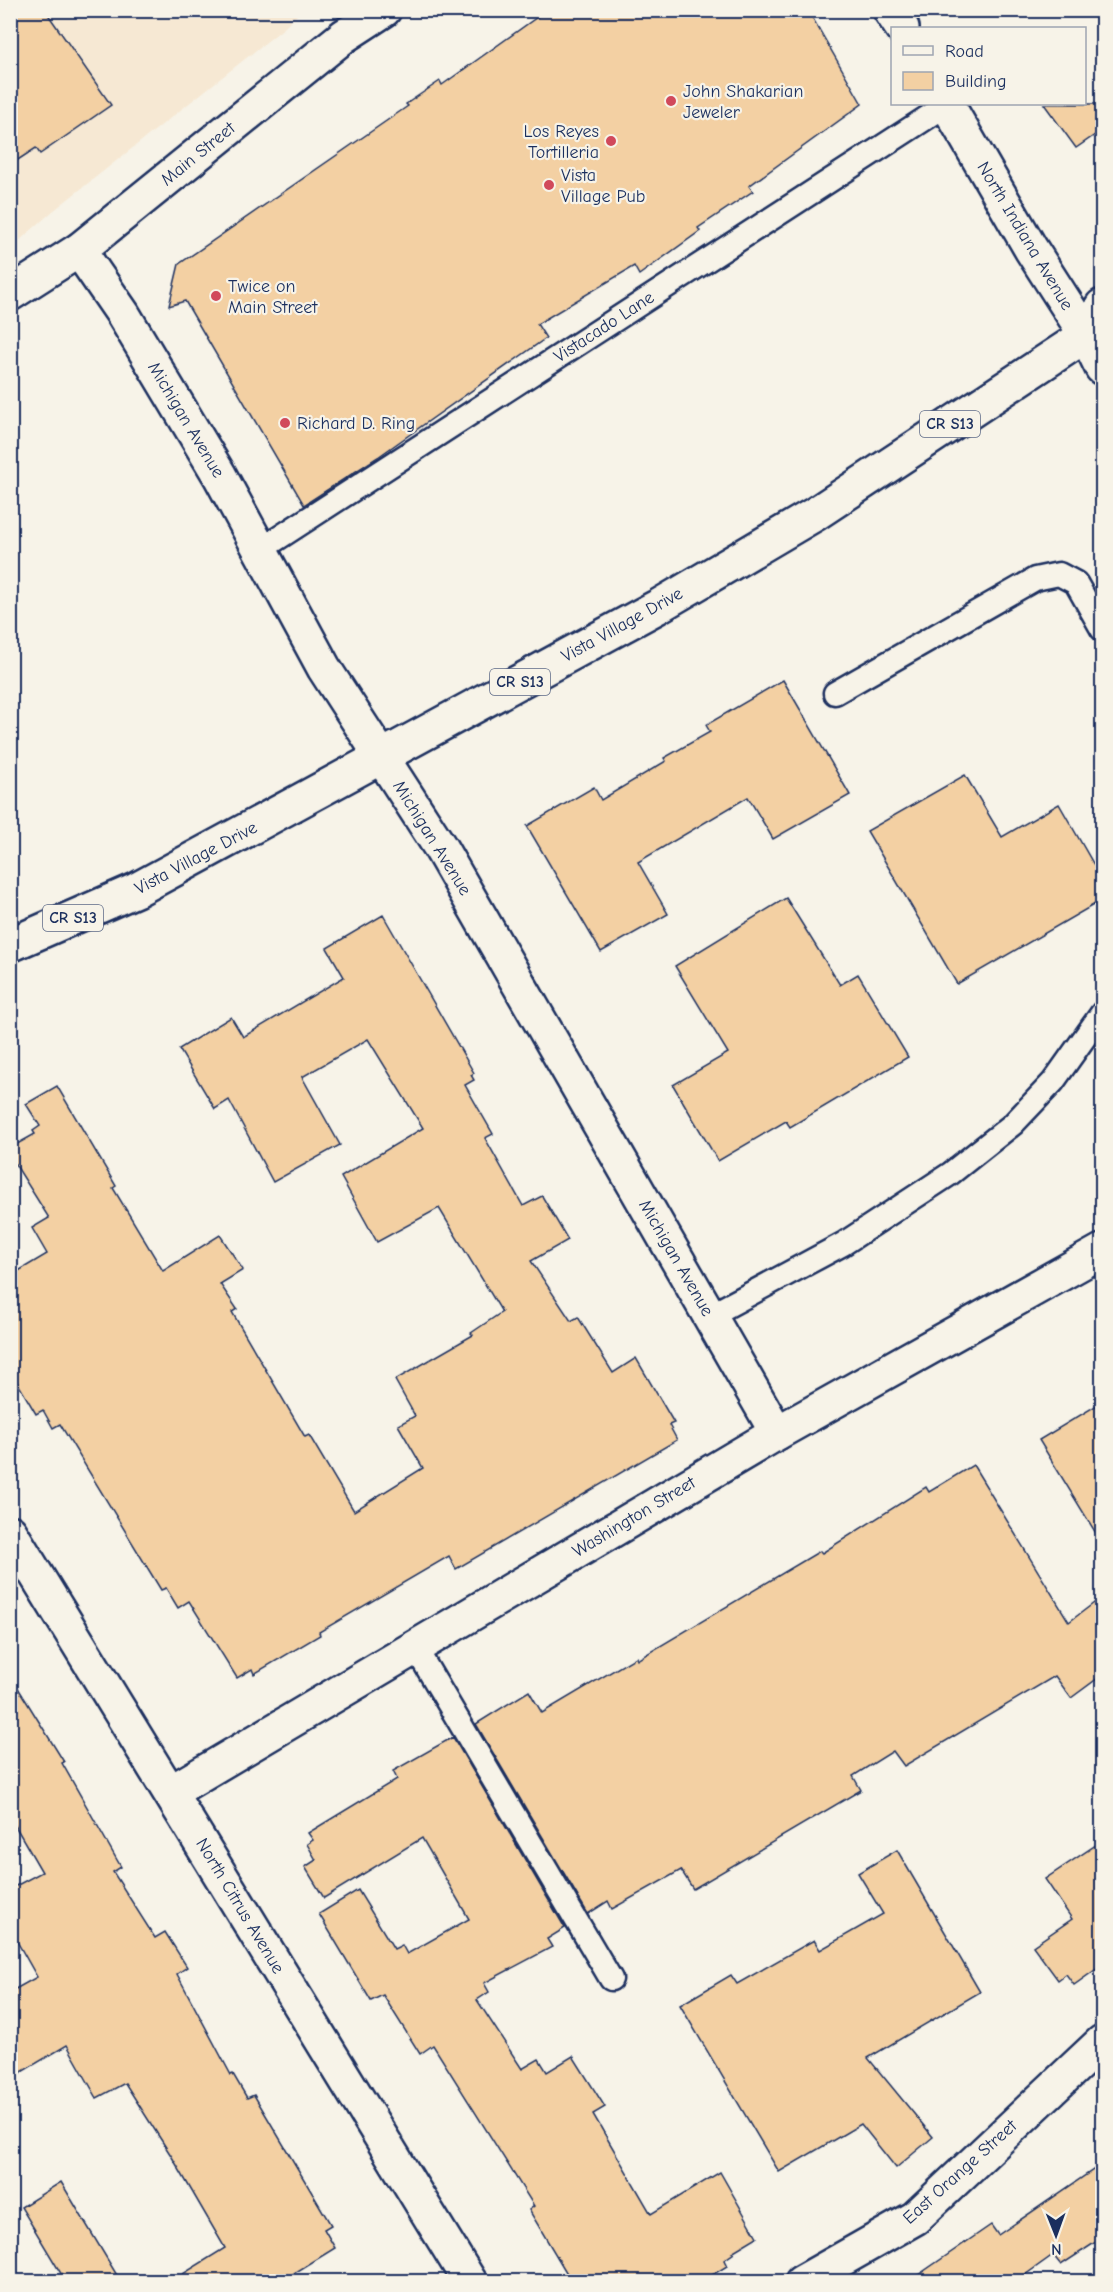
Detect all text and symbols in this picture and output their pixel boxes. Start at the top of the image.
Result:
legend [891,27,1086,105]
text: Road [945,41,984,62]
text: Building [945,71,1007,92]
place label: John Shakarian Jeweler [683,81,803,123]
marker: John Shakarian Jeweler [664,94,678,108]
street label: Main Street [157,117,240,190]
place label: Los Reyes Tortilleria [524,121,599,163]
marker: Los Reyes Tortilleria [604,134,618,148]
street label: North Indiana Avenue [972,158,1078,314]
place label: Vista Village Pub [561,165,645,207]
marker: Vista Village Pub [542,178,556,192]
place label: Twice on Main Street [228,276,318,318]
street label: Vistacado Lane [550,287,658,367]
marker: Twice on Main Street [209,289,223,303]
street label: Michigan Avenue [143,358,229,482]
road number: CR S13 [920,411,980,437]
place label: Richard D. Ring [297,413,415,434]
marker: Richard D. Ring [278,416,292,430]
street label: Vista Village Drive [558,583,686,667]
road number: CR S13 [490,669,550,695]
street label: Michigan Avenue [388,777,476,899]
street label: Vista Village Drive [131,817,261,899]
road number: CR S13 [43,905,103,931]
street label: Michigan Avenue [634,1196,718,1320]
street label: Washington Street [569,1472,700,1562]
street label: North Citrus Avenue [191,1834,289,1978]
street label: East Orange Street [899,2115,1022,2229]
north arrow [1026,2205,1086,2265]
text: N [1051,2240,1062,2258]

